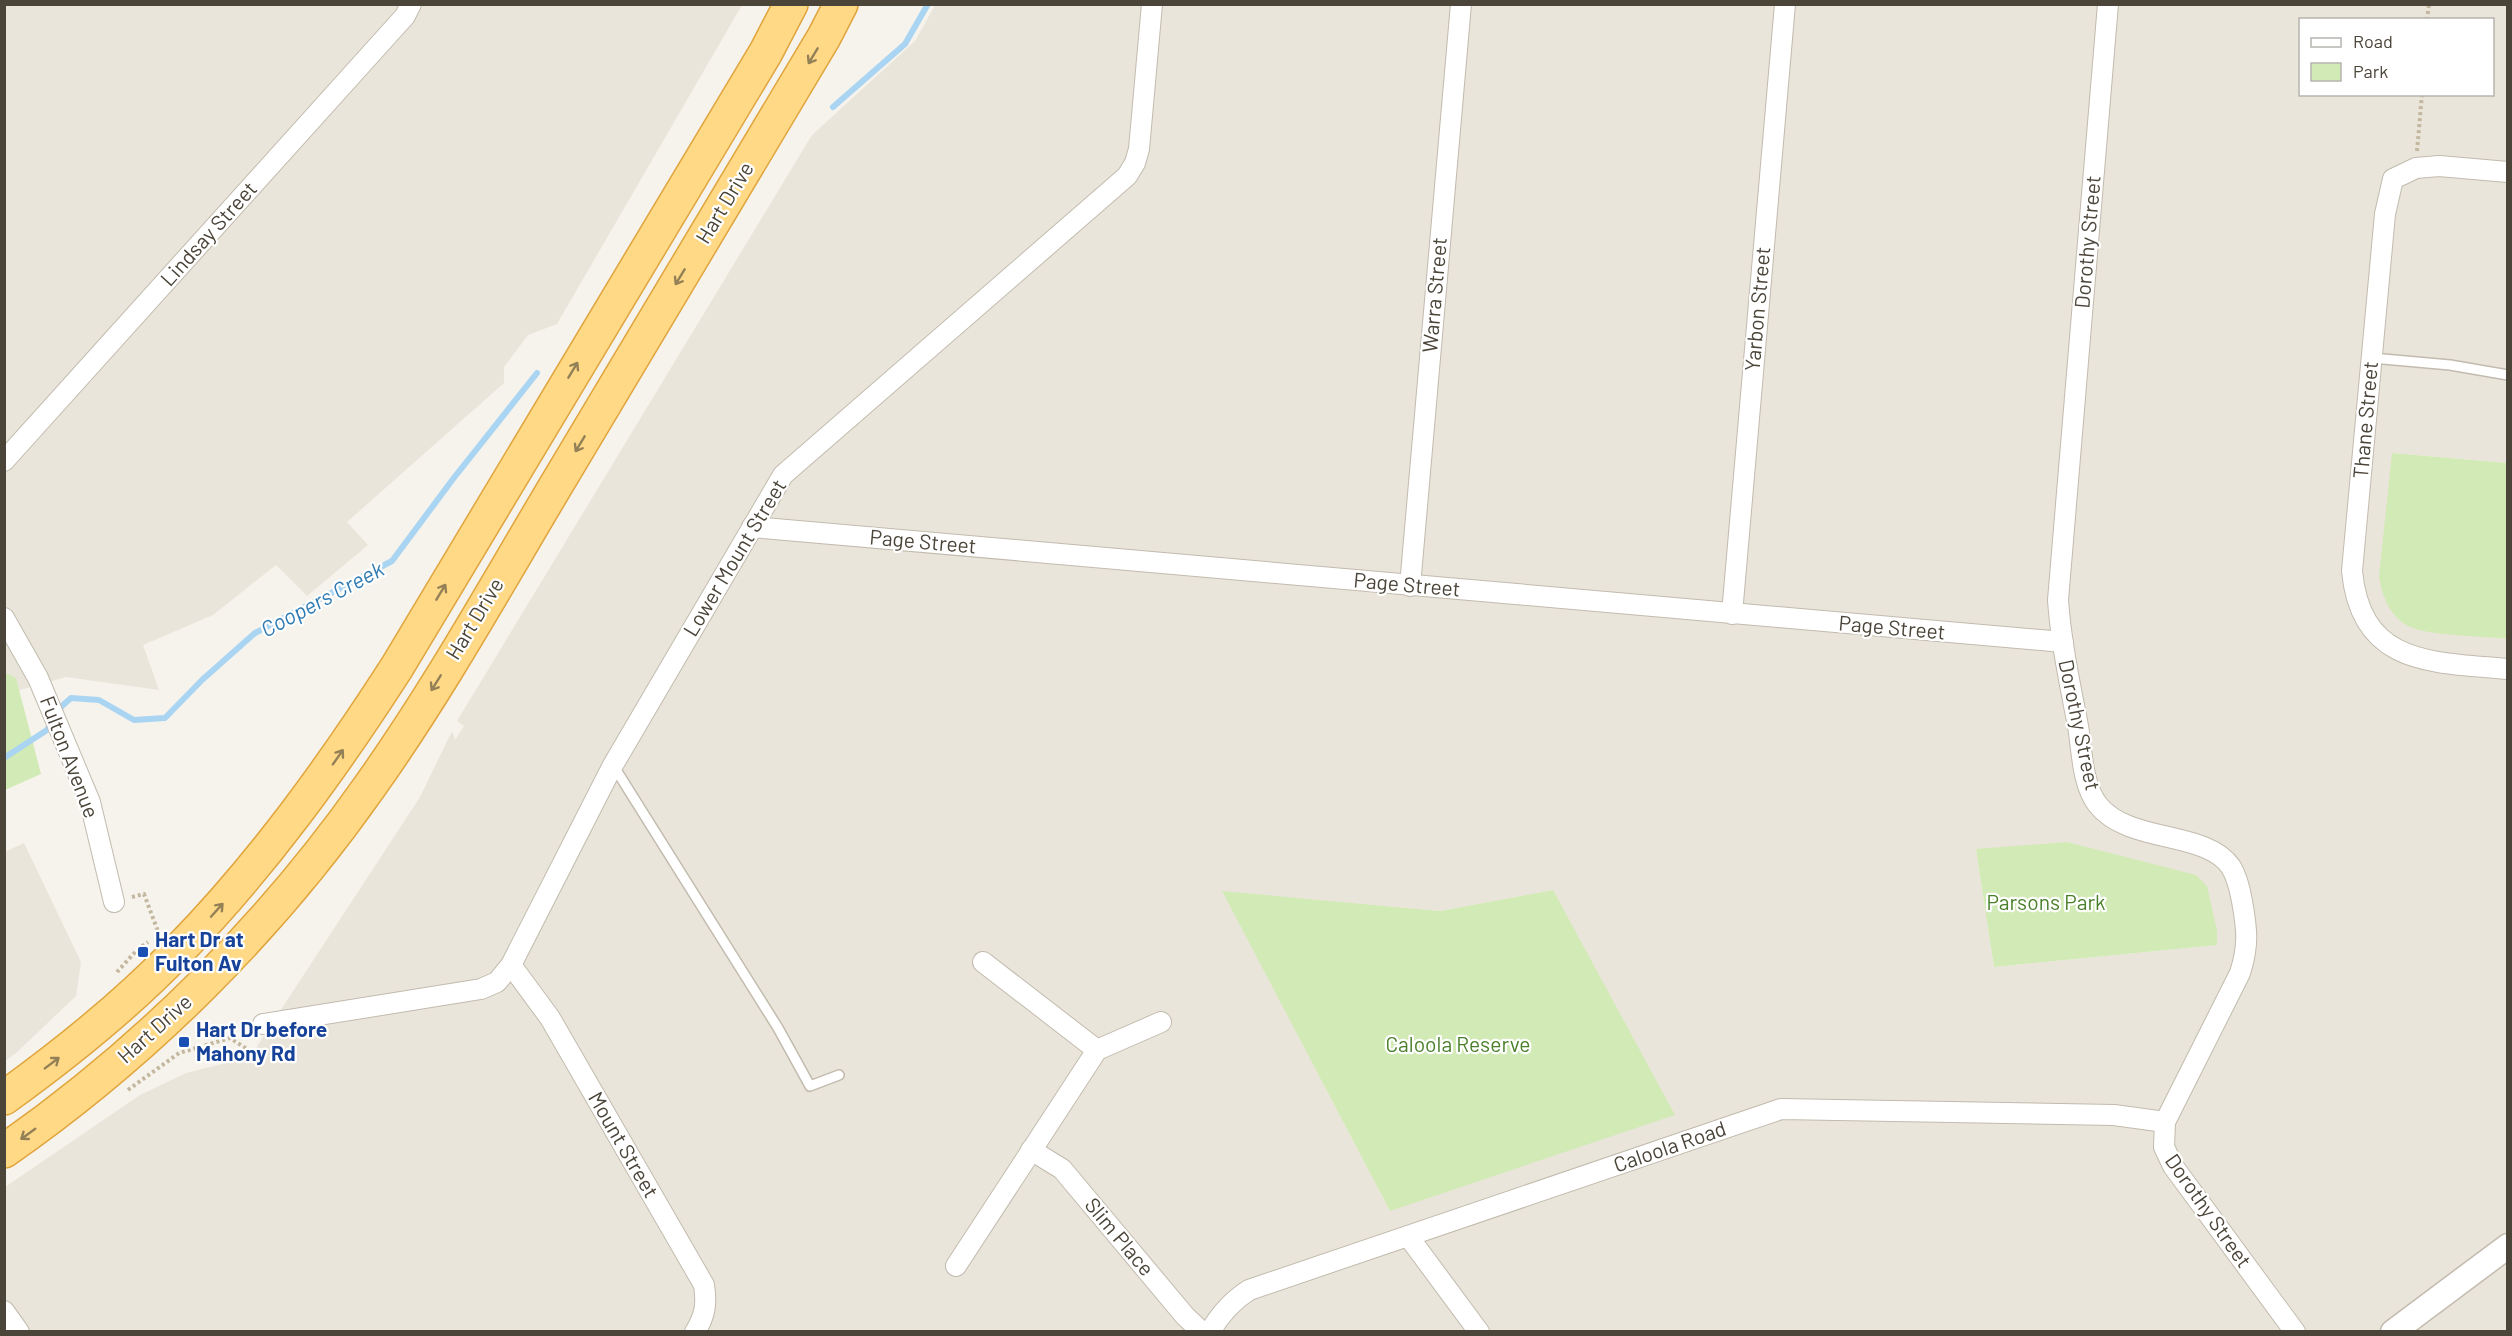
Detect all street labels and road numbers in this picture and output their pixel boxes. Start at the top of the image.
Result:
street label: Hart Drive [690,157,758,248]
street label: Dorothy Street [2068,174,2105,309]
street label: Lindsay Street [154,176,261,290]
street label: Warra Street [1416,236,1451,354]
street label: Yarbon Street [1739,246,1774,372]
street label: Thane Street [2347,360,2382,480]
street label: Lower Mount Street [677,474,791,640]
street label: Page Street [869,523,978,558]
street label: Page Street [1353,566,1462,601]
street label: Hart Drive [440,573,508,664]
street label: Page Street [1838,609,1947,644]
street label: Dorothy Street [2054,657,2107,792]
street label: Fulton Avenue [36,692,105,821]
street label: Hart Drive [112,988,196,1068]
street label: Mount Street [584,1087,665,1202]
street label: Caloola Road [1610,1115,1729,1176]
street label: Dorothy Street [2161,1148,2258,1272]
street label: Slim Place [1080,1192,1160,1280]

